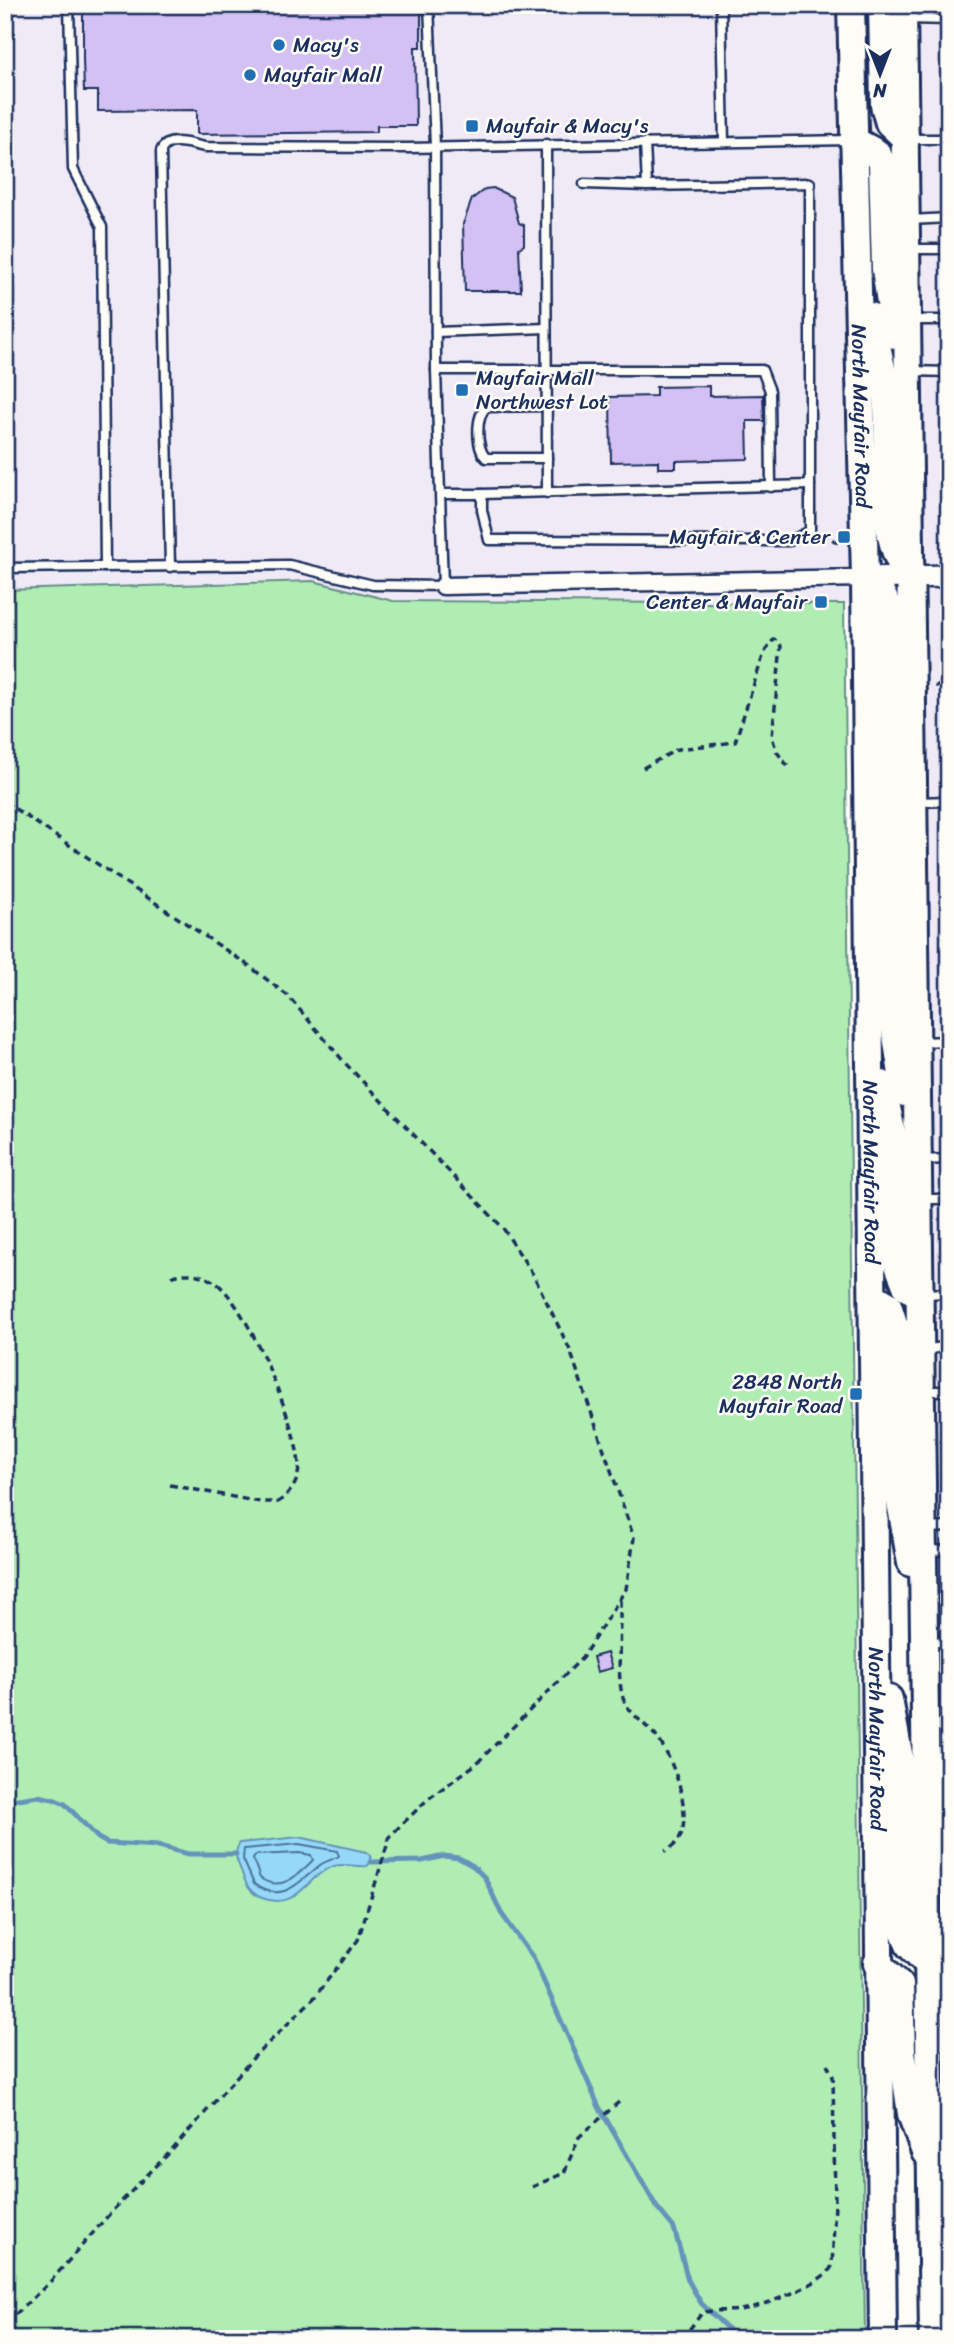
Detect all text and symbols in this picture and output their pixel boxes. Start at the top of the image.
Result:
place label: Macy's [293,26,359,64]
marker: Macy's [271,37,287,53]
north arrow [846,38,916,108]
place label: Mayfair Mall [264,56,383,94]
marker: Mayfair Mall [242,67,258,83]
text: N [873,74,888,107]
place label: Mayfair & Macy's [486,107,649,145]
marker: Mayfair & Macy's [464,118,480,134]
street label: North Mayfair Road [840,324,882,510]
place label: Mayfair Mall Northwest Lot [476,359,608,421]
marker: Mayfair Mall Northwest Lot [454,382,470,398]
place label: Mayfair & Center [669,518,831,556]
marker: Mayfair & Center [836,529,852,545]
place label: Center & Mayfair [646,583,808,621]
marker: Center & Mayfair [813,594,829,610]
street label: North Mayfair Road [851,1080,891,1266]
place label: 2848 North Mayfair Road [719,1363,844,1425]
marker: 2848 North Mayfair Road [848,1386,864,1402]
street label: North Mayfair Road [857,1647,897,1833]

